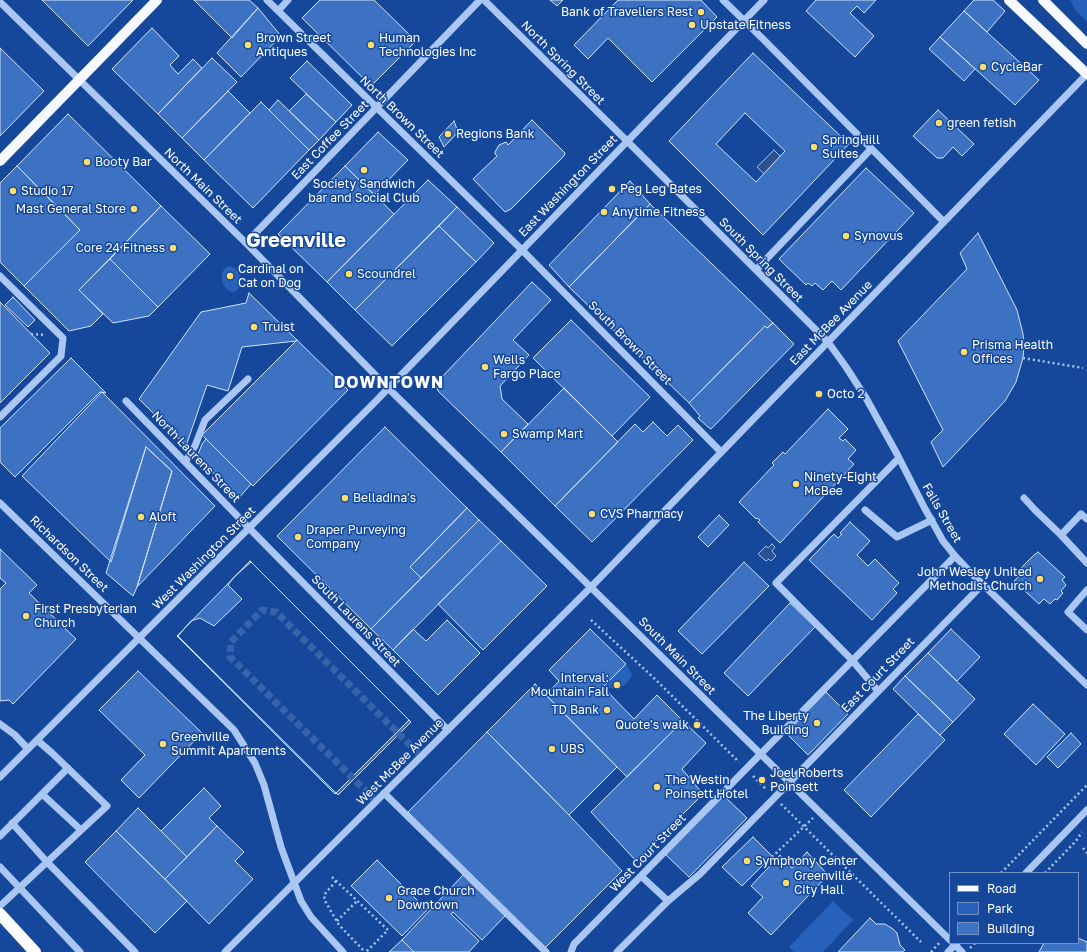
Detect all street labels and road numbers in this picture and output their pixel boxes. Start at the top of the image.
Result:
street label: North Spring Street [518,18,608,108]
street label: North Brown Street [357,73,447,161]
street label: East Coffee Street [288,97,372,183]
street label: East Washington Street [516,132,620,240]
street label: North Main Street [161,145,245,227]
street label: South Spring Street [716,215,806,305]
street label: East McBee Avenue [787,278,875,368]
street label: South Brown Street [585,298,675,388]
street label: North Laurens Street [149,408,243,506]
street label: Falls Street [919,481,965,545]
street label: West Washington Street [150,504,258,612]
street label: Richardson Street [27,513,111,595]
street label: South Laurens Street [308,572,404,670]
street label: South Main Street [635,614,719,698]
street label: East Court Street [838,634,918,716]
street label: West McBee Avenue [354,716,446,808]
street label: West Court Street [607,811,689,895]

